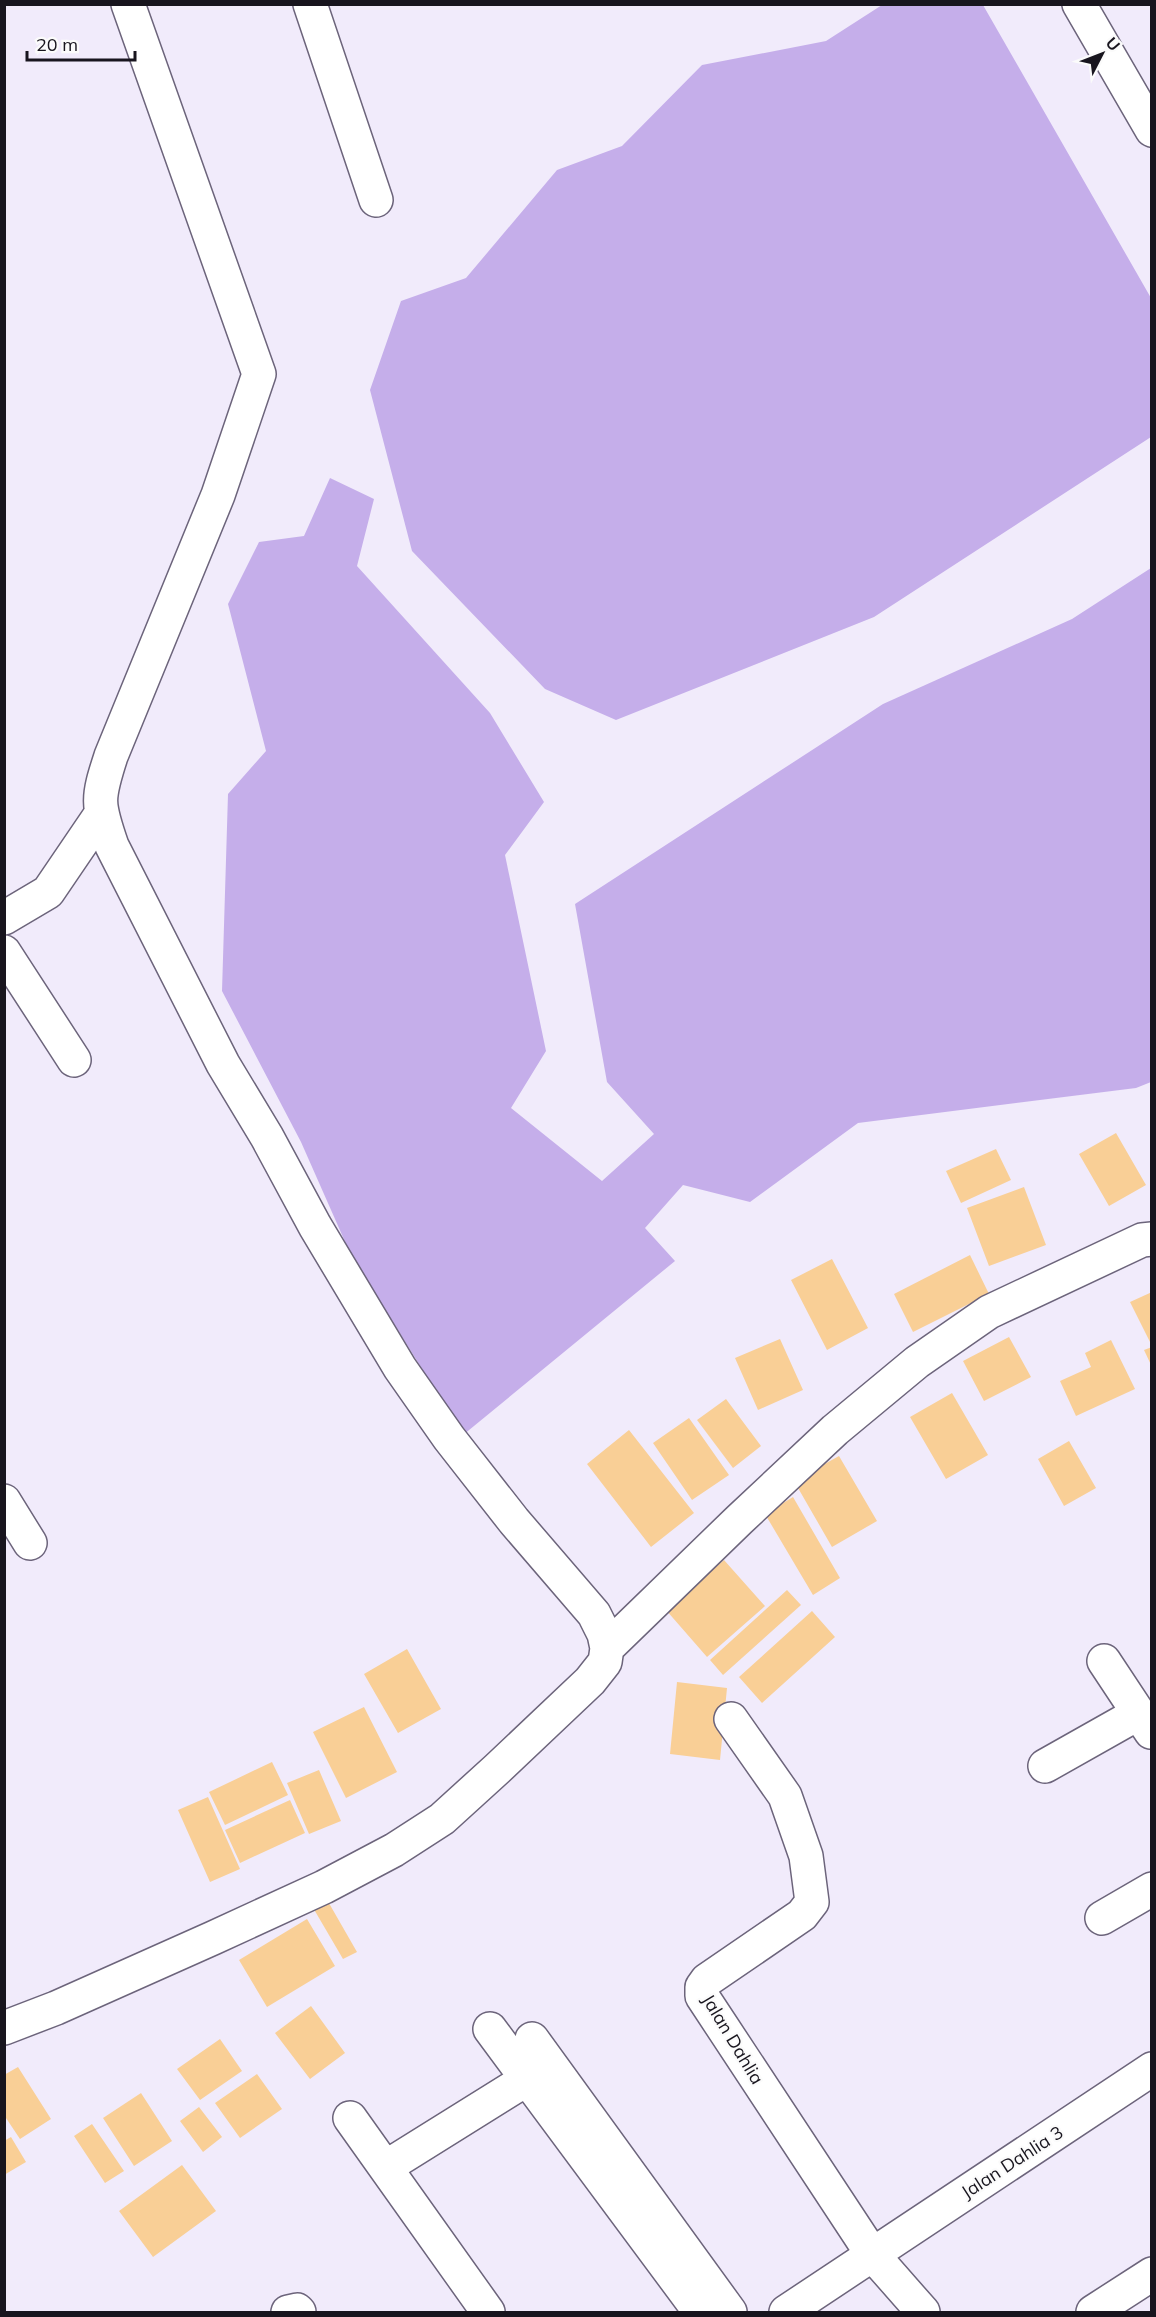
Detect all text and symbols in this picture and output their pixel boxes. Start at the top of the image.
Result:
scale bar [27,24,135,62]
north arrow [1072,24,1132,84]
text: 20 m [36,33,78,56]
text: U [1102,33,1125,55]
street label: Jalan Dahlia [697,1990,769,2088]
street label: Jalan Dahlia 3 [957,2121,1067,2203]

